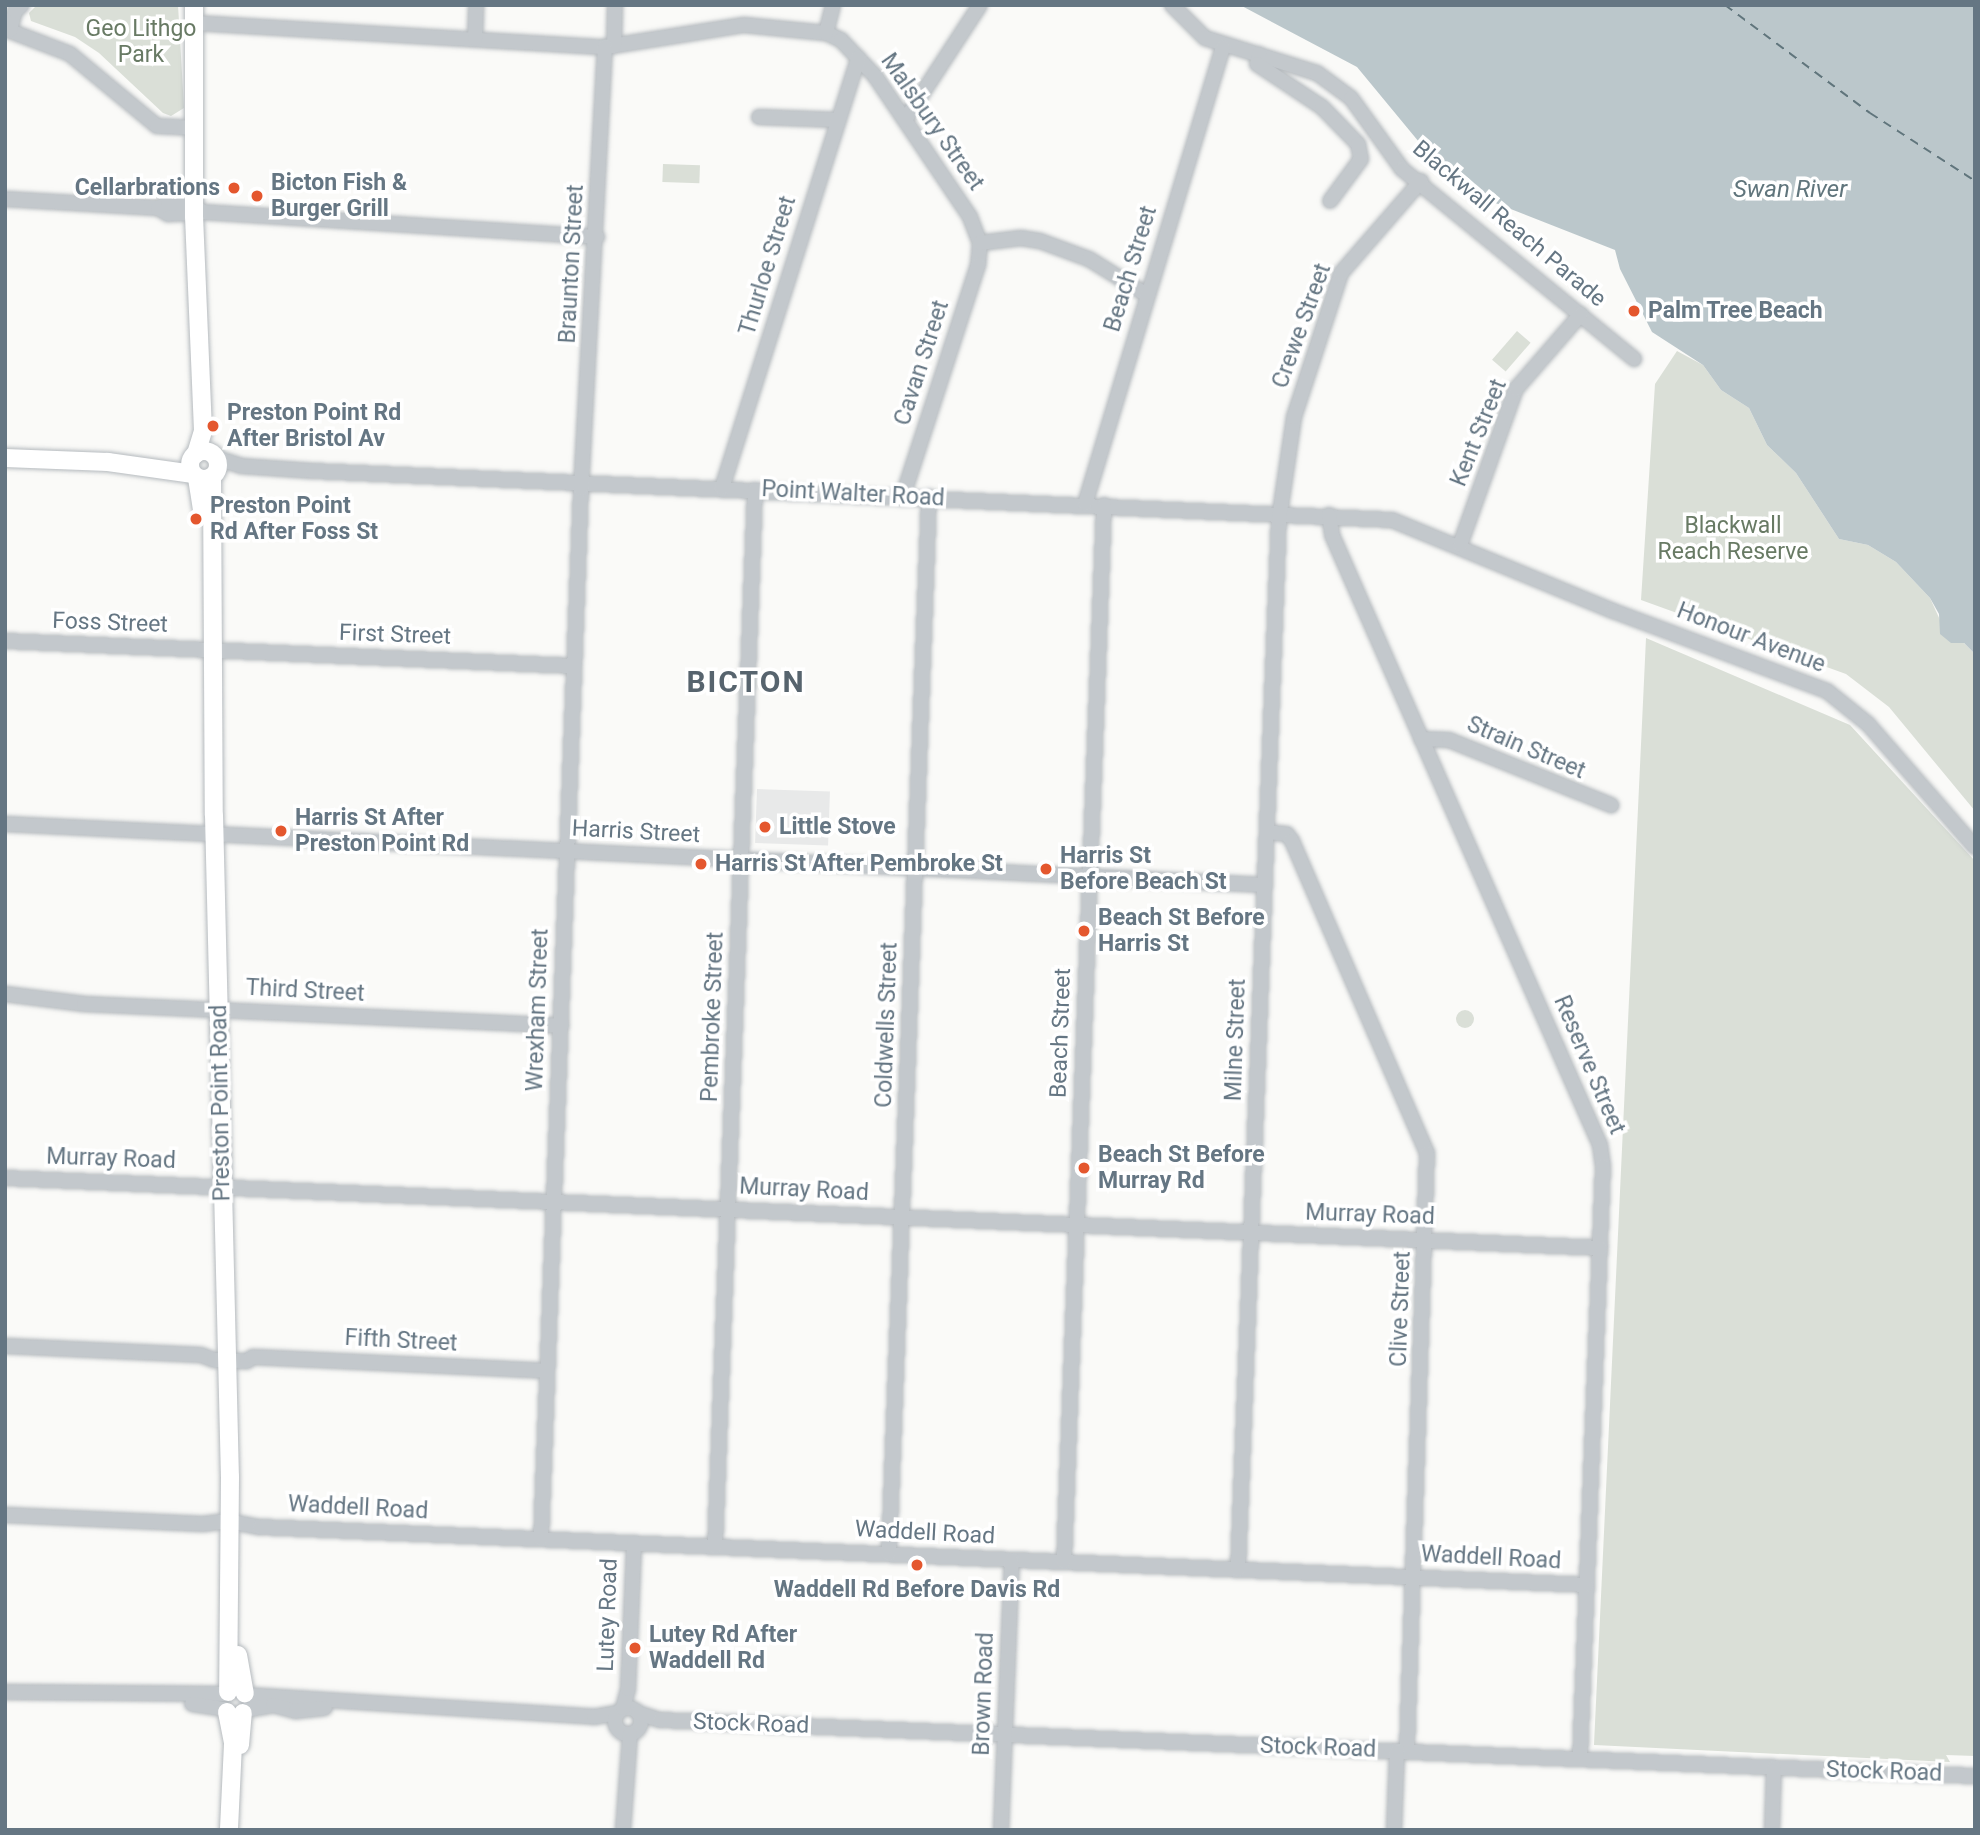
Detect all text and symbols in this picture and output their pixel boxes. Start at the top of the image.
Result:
park label: Geo Lithgo Park [86,15,196,69]
street label: Malsbury Street [875,48,989,196]
street label: Blackwall Reach Parade [1407,135,1611,313]
place label: Bicton Fish & Burger Grill [271,169,407,223]
place label: Cellarbrations [75,174,220,202]
water label: Swan River [1733,176,1847,204]
marker: Cellarbrations [226,180,242,196]
street label: Braunton Street [554,184,590,344]
marker: Bicton Fish & Burger Grill [249,188,265,204]
street label: Thurloe Street [734,193,802,339]
street label: Beach Street [1099,203,1163,335]
street label: Crewe Street [1267,260,1337,392]
street label: Cavan Street [889,297,955,429]
place label: Palm Tree Beach [1648,297,1823,325]
marker: Palm Tree Beach [1626,303,1642,319]
street label: Kent Street [1445,375,1513,491]
place label: Preston Point Rd After Bristol Av [227,399,401,453]
marker: Preston Point Rd After Bristol Av [205,418,221,434]
street label: Point Walter Road [761,475,945,513]
place label: Preston Point Rd After Foss St [210,492,378,546]
marker: Preston Point Rd After Foss St [188,511,204,527]
park label: Blackwall Reach Reserve [1658,512,1808,566]
street label: Honour Avenue [1673,597,1829,679]
street label: Foss Street [52,607,168,639]
street label: First Street [339,619,451,651]
district label: BICTON [687,664,805,700]
street label: Strain Street [1463,711,1589,785]
place label: Harris St After Preston Point Rd [295,804,469,858]
place label: Little Stove [779,813,896,841]
street label: Harris Street [571,815,701,849]
marker: Little Stove [757,819,773,835]
marker: Harris St After Preston Point Rd [273,823,289,839]
place label: Harris St Before Beach St [1060,842,1227,896]
place label: Harris St After Pembroke St [715,850,1003,878]
marker: Harris St After Pembroke St [693,856,709,872]
marker: Harris St Before Beach St [1038,861,1054,877]
place label: Beach St Before Harris St [1098,904,1265,958]
marker: Beach St Before Harris St [1076,923,1092,939]
street label: Wrexham Street [521,928,555,1092]
street label: Pembroke Street [696,931,730,1103]
street label: Coldwells Street [870,942,904,1108]
street label: Beach Street [1045,967,1077,1099]
street label: Third Street [245,974,365,1008]
street label: Milne Street [1220,978,1252,1102]
street label: Reserve Street [1547,991,1631,1139]
street label: Preston Point Road [205,1004,237,1202]
place label: Beach St Before Murray Rd [1098,1141,1265,1195]
street label: Murray Road [46,1143,176,1175]
marker: Beach St Before Murray Rd [1076,1160,1092,1176]
street label: Murray Road [739,1173,869,1207]
street label: Murray Road [1305,1199,1435,1231]
street label: Clive Street [1385,1251,1417,1367]
street label: Fifth Street [344,1324,458,1358]
street label: Waddell Road [287,1491,429,1525]
street label: Waddell Road [854,1516,996,1550]
street label: Waddell Road [1420,1541,1562,1575]
marker: Waddell Rd Before Davis Rd [909,1557,925,1573]
street label: Lutey Road [592,1558,624,1672]
place label: Waddell Rd Before Davis Rd [774,1576,1060,1604]
place label: Lutey Rd After Waddell Rd [649,1621,797,1675]
street label: Brown Road [968,1632,1000,1756]
marker: Lutey Rd After Waddell Rd [627,1640,643,1656]
street label: Stock Road [692,1708,810,1740]
street label: Stock Road [1259,1732,1377,1764]
street label: Stock Road [1825,1756,1943,1788]

